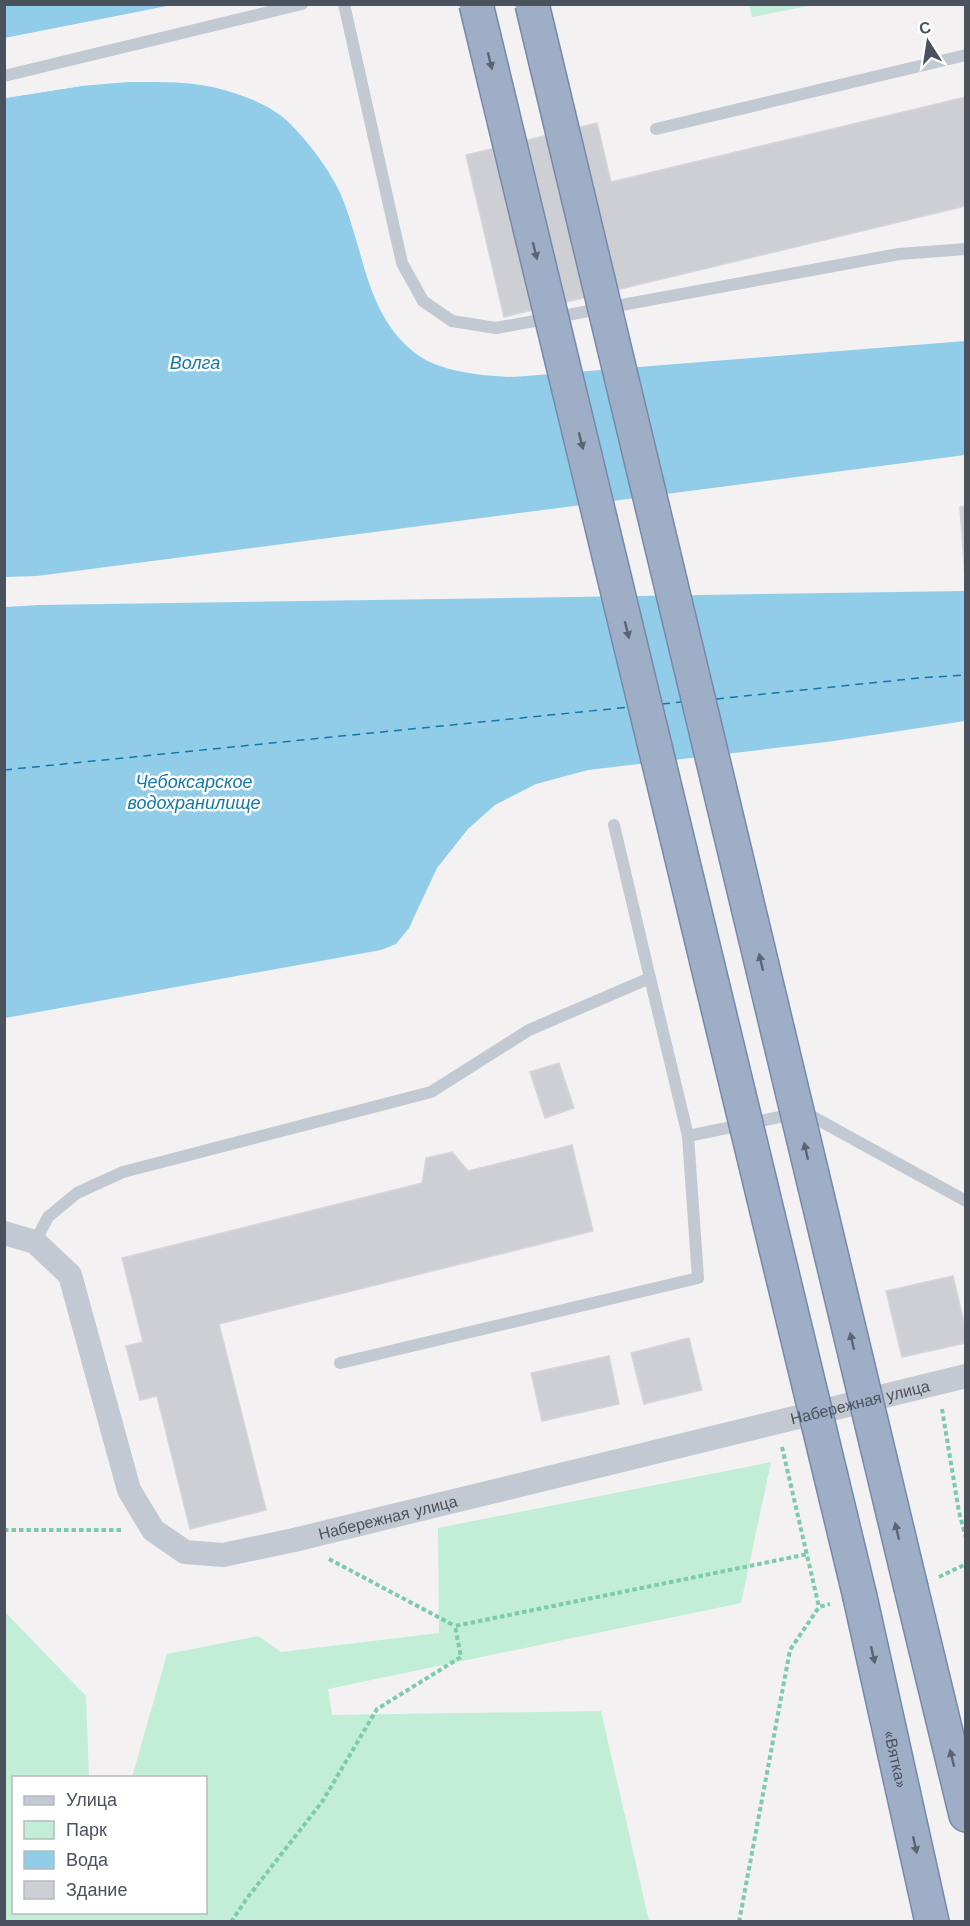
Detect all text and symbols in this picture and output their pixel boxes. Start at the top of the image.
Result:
north arrow [898,12,958,72]
text: С [917,17,933,38]
one-way arrow [485,52,495,71]
one-way arrow [531,242,541,260]
water label: Волга [170,352,220,373]
one-way arrow [577,431,587,450]
one-way arrow [622,621,632,639]
water label: Чебоксарское водохранилище [127,771,261,813]
one-way arrow [756,952,765,971]
one-way arrow [801,1142,811,1161]
one-way arrow [846,1332,856,1350]
street label: Набережная улица [788,1376,932,1428]
street label: Набережная улица [316,1491,459,1543]
one-way arrow [892,1521,901,1540]
one-way arrow [868,1645,878,1664]
street label: «Вятка» [880,1728,912,1790]
one-way arrow [946,1748,956,1767]
legend [12,1776,207,1914]
text: Улица [66,1789,118,1810]
text: Парк [66,1819,107,1840]
one-way arrow [911,1836,920,1855]
text: Вода [66,1849,109,1870]
text: Здание [66,1879,127,1900]

